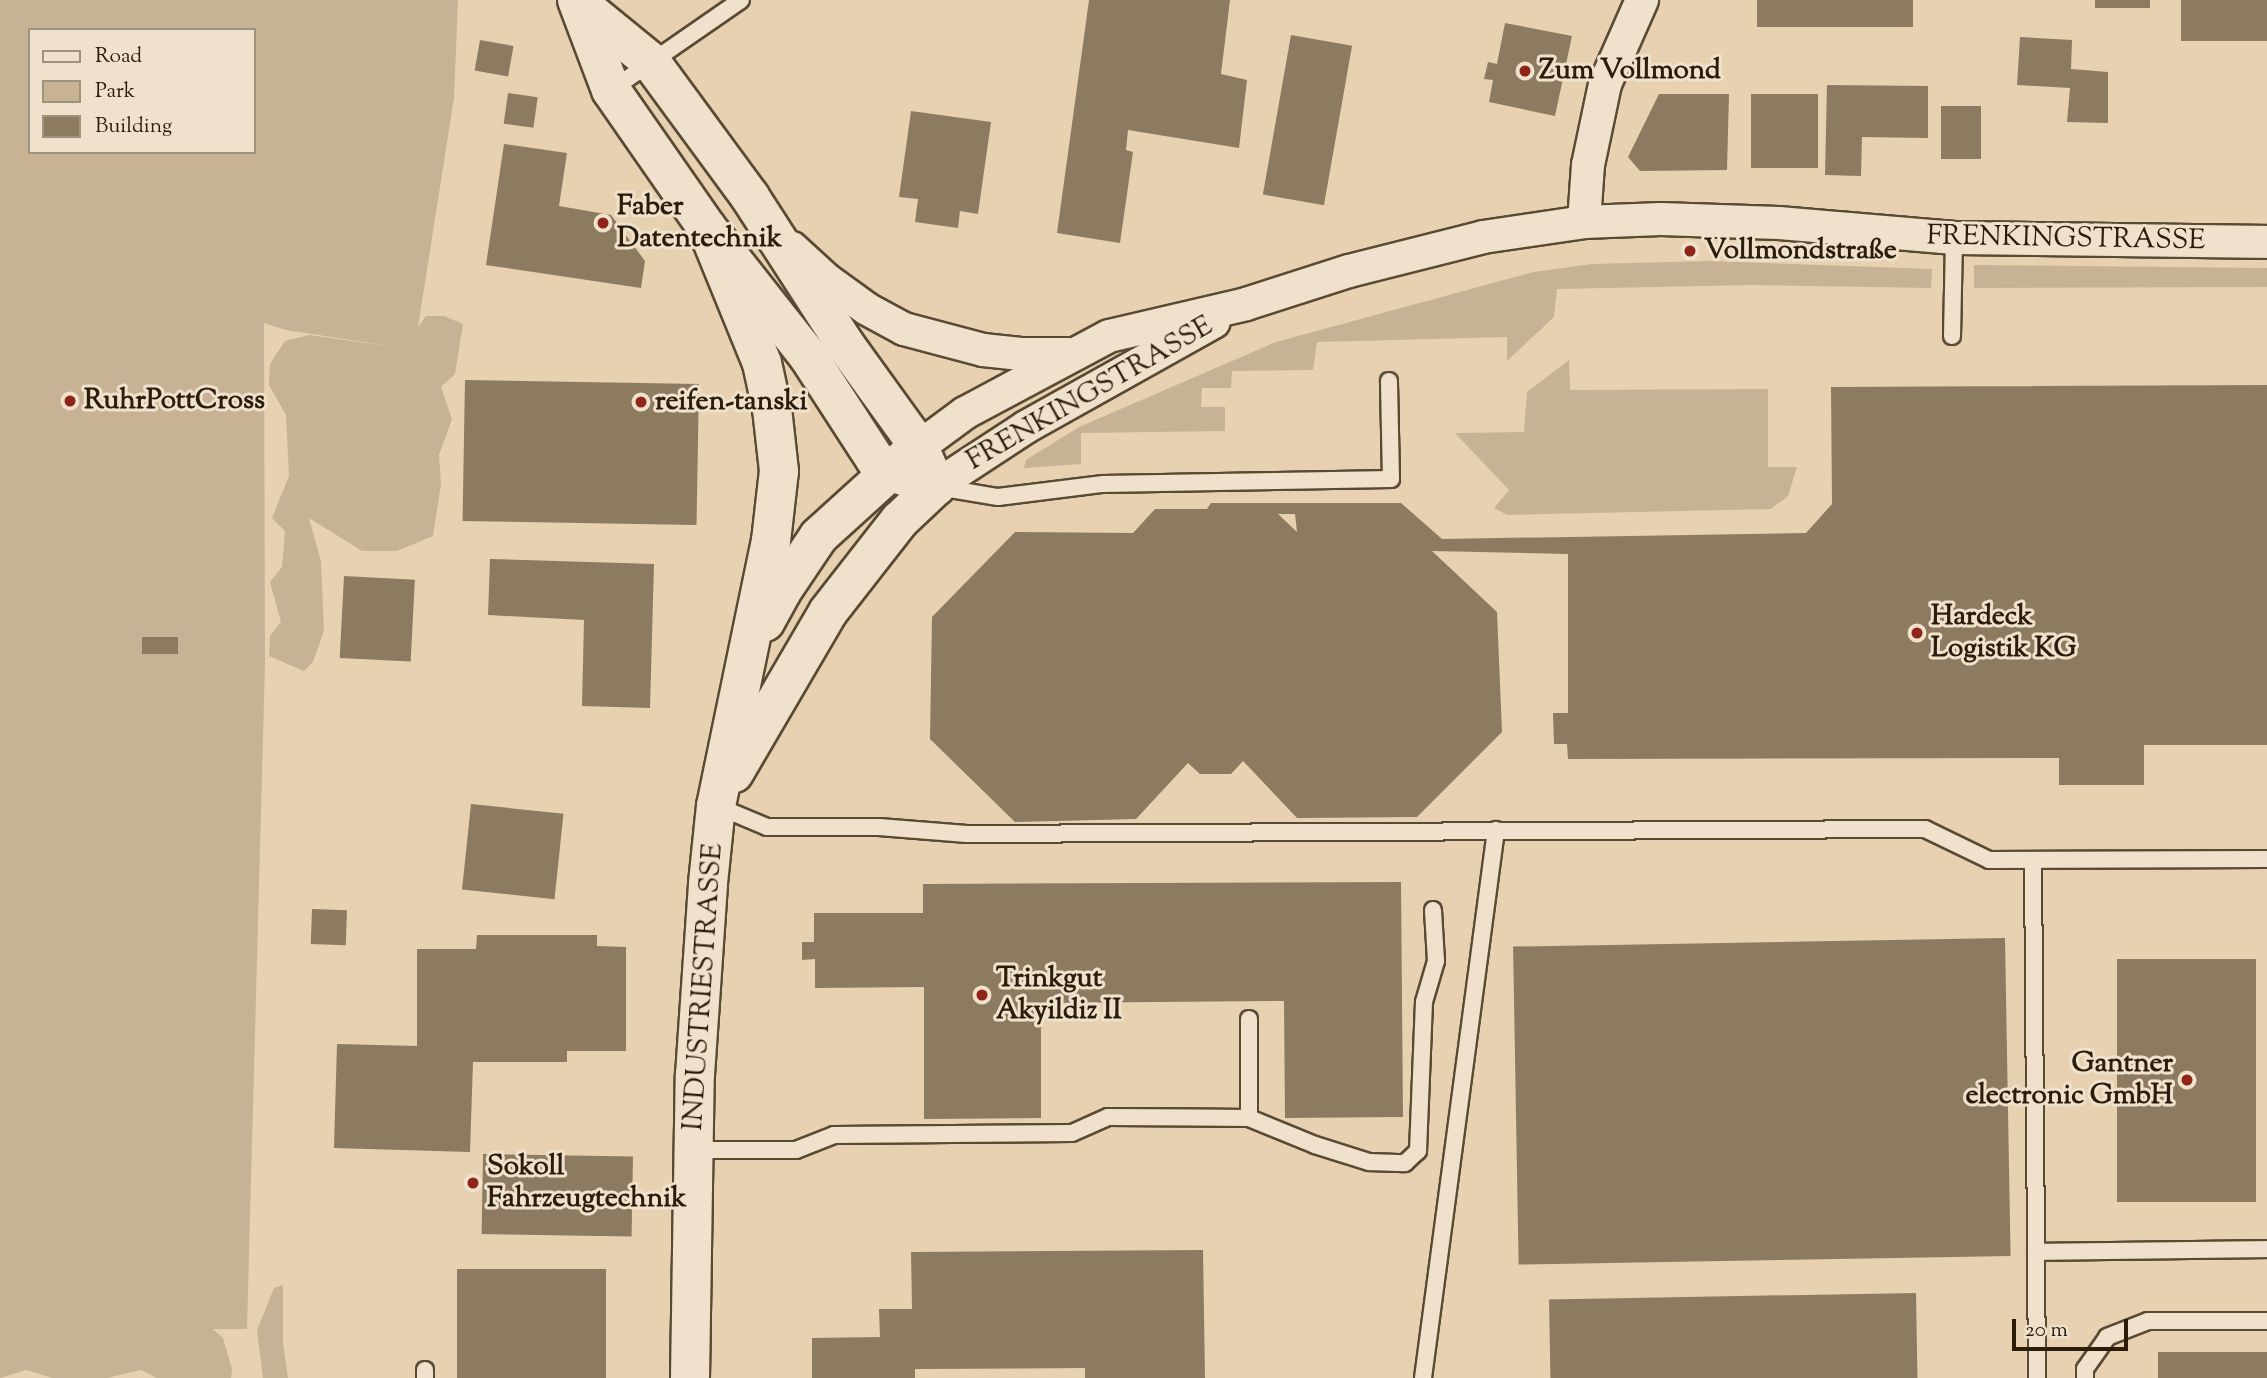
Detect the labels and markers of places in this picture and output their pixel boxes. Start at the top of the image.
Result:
place label: Zum Vollmond [1539,54,1721,88]
marker: Zum Vollmond [1517,63,1533,79]
place label: Faber Datentechnik [617,190,782,256]
marker: Faber Datentechnik [595,215,611,231]
place label: Vollmondstraße [1704,234,1897,268]
marker: Vollmondstraße [1682,243,1698,259]
place label: RuhrPottCross [84,384,265,418]
place label: reifen-tanski [655,385,808,419]
marker: RuhrPottCross [62,393,78,409]
marker: reifen-tanski [633,394,649,410]
place label: Hardeck Logistik KG [1931,600,2077,666]
marker: Hardeck Logistik KG [1909,625,1925,641]
place label: Trinkgut Akyildiz II [996,962,1122,1028]
marker: Trinkgut Akyildiz II [974,987,990,1003]
place label: Gantner electronic GmbH [1965,1047,2173,1113]
marker: Gantner electronic GmbH [2179,1072,2195,1088]
place label: Sokoll Fahrzeugtechnik [487,1150,686,1216]
marker: Sokoll Fahrzeugtechnik [465,1175,481,1191]

